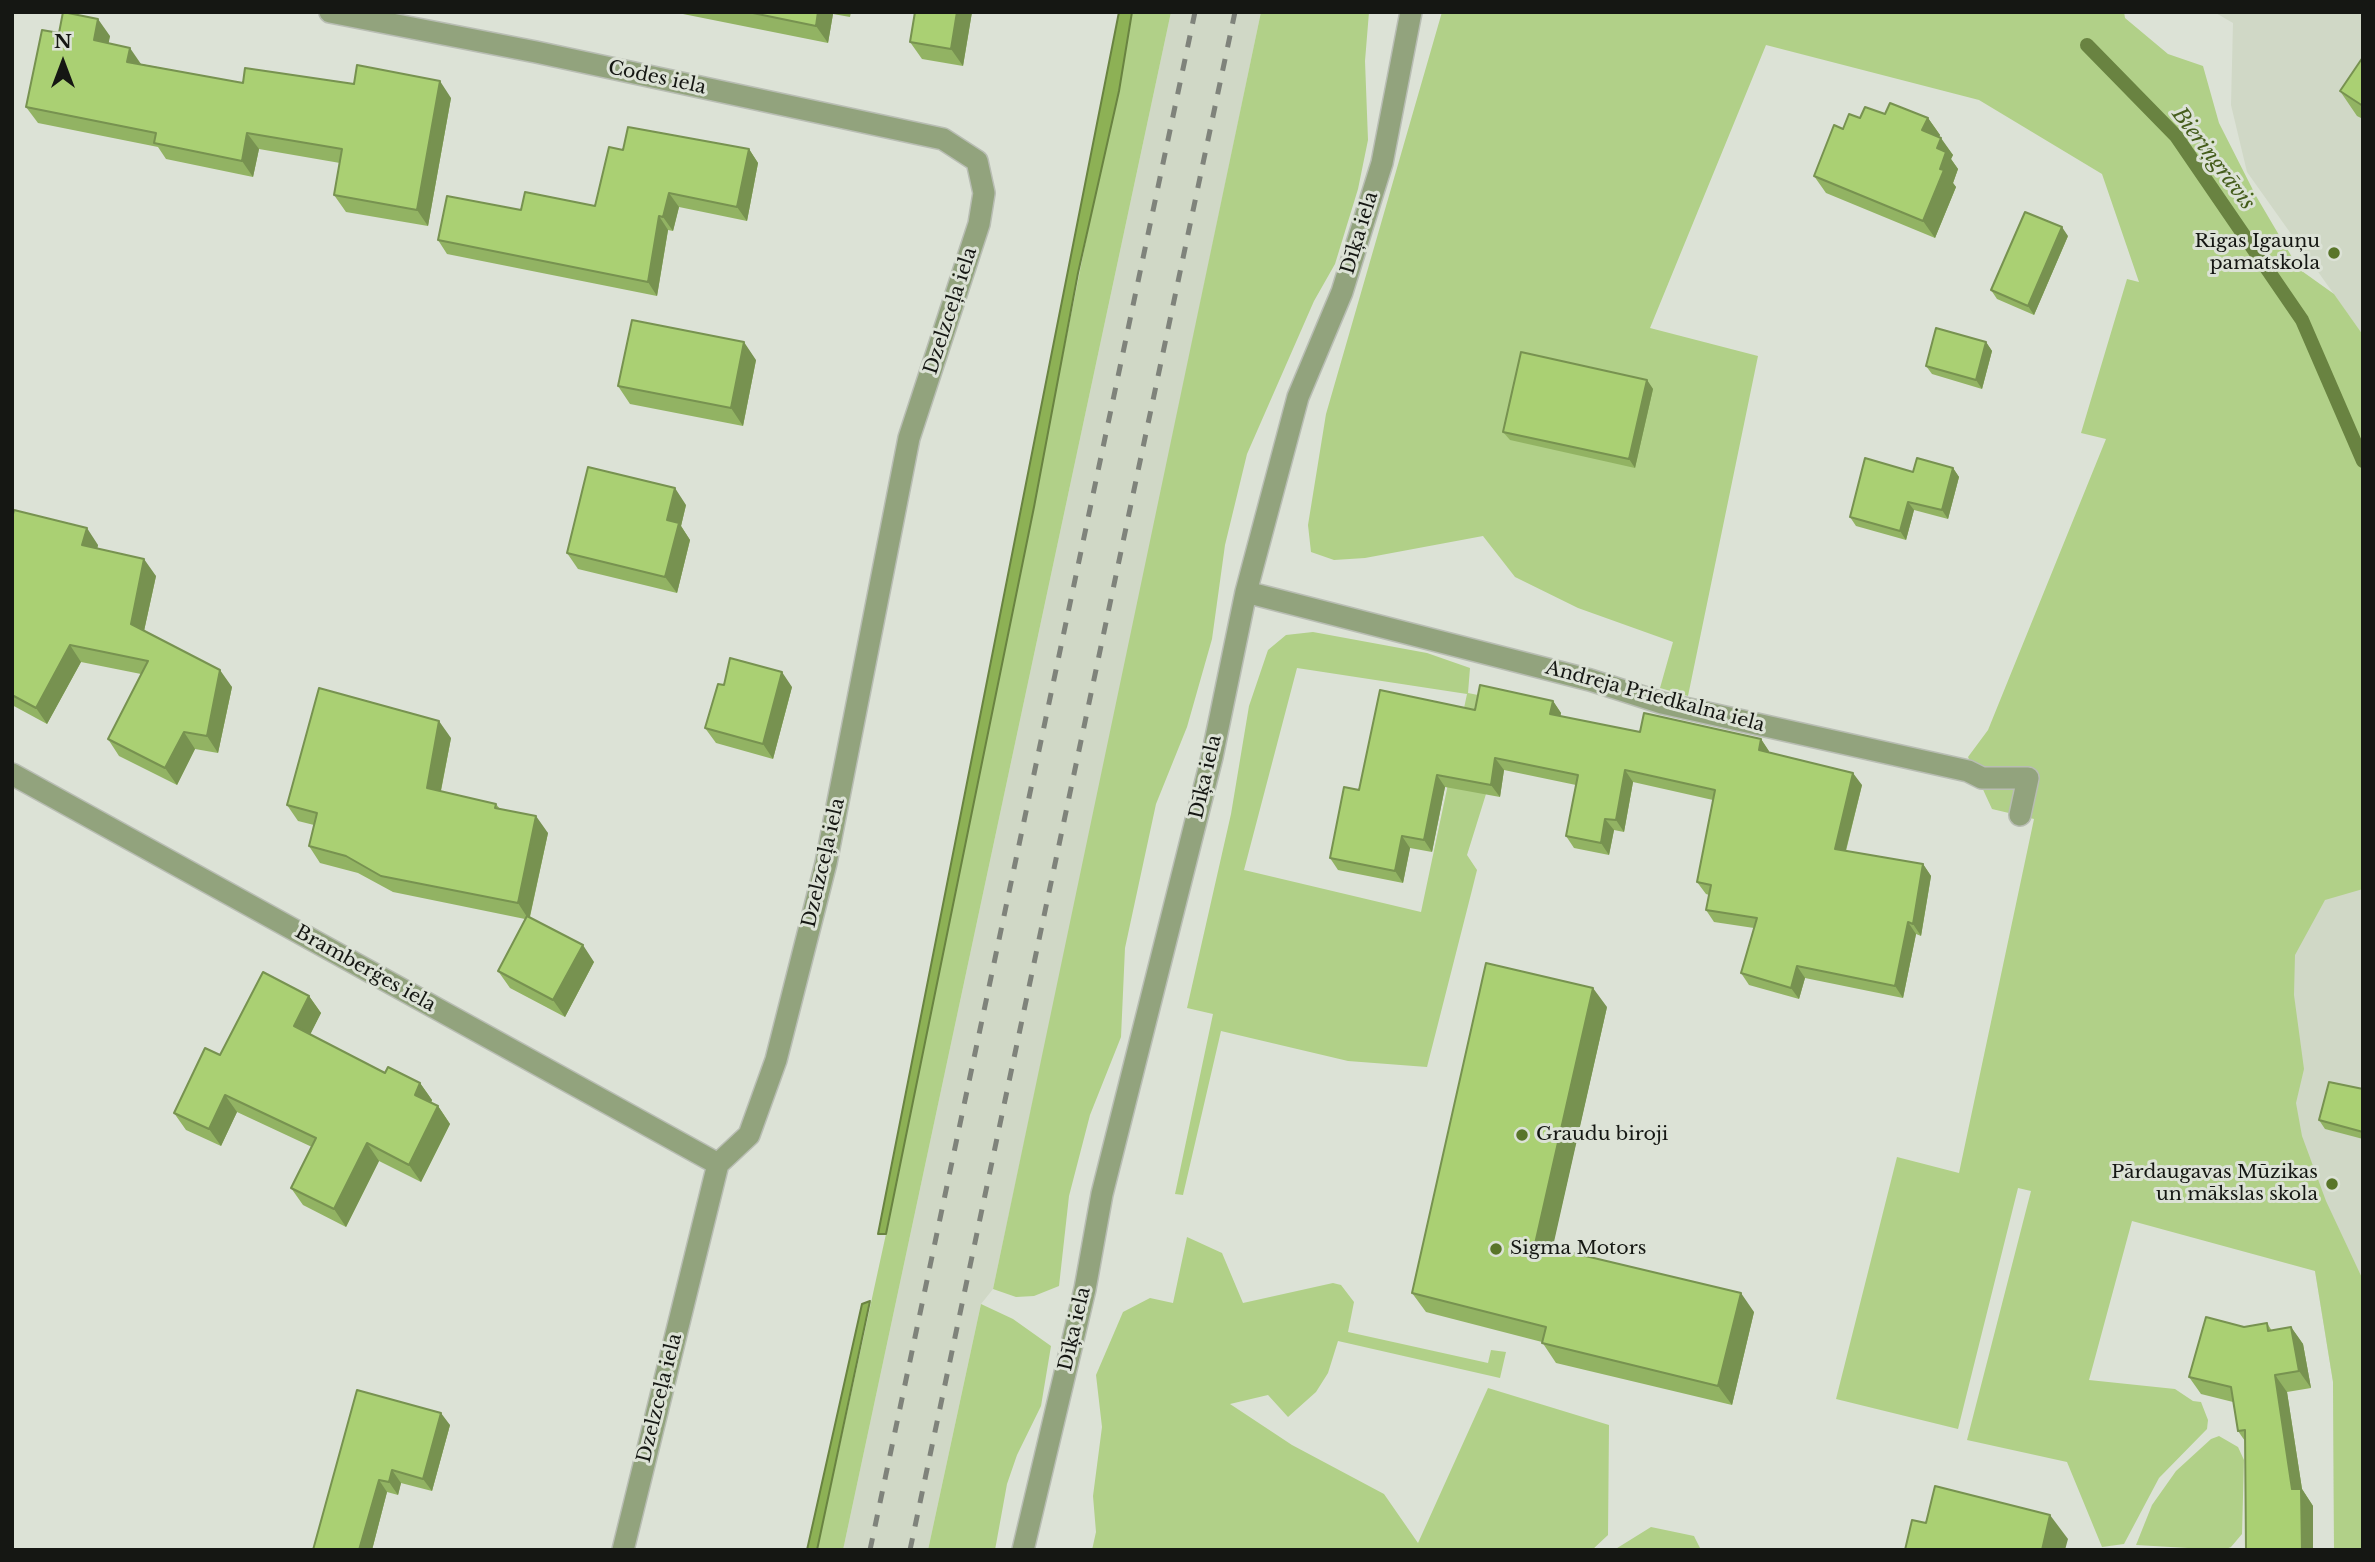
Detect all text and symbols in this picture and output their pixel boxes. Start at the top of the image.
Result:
north arrow [28,28,98,98]
text: N [54,30,72,53]
street label: Codes iela [606,57,708,99]
water label: Bieriņgrāvis [2166,103,2260,215]
street label: Dīķa iela [1337,189,1383,277]
place label: Rīgas Igauņu pamatskola [2195,231,2320,275]
street label: Dzelzceļa iela [920,245,982,377]
marker: Rīgas Igauņu pamatskola [2326,245,2342,261]
street label: Andreja Priedkalna iela [1543,657,1767,737]
street label: Dīķa iela [1185,733,1227,821]
street label: Dzelzceļa iela [798,796,850,930]
street label: Bramberģes iela [291,921,439,1017]
place label: Graudu biroji [1536,1124,1668,1146]
marker: Graudu biroji [1514,1127,1530,1143]
place label: Pārdaugavas Mūzikas un mākslas skola [2111,1162,2318,1206]
marker: Pārdaugavas Mūzikas un mākslas skola [2324,1176,2340,1192]
place label: Sigma Motors [1510,1238,1646,1260]
marker: Sigma Motors [1488,1241,1504,1257]
street label: Dīķa iela [1054,1285,1096,1373]
street label: Dzelzceļa iela [633,1331,687,1465]

